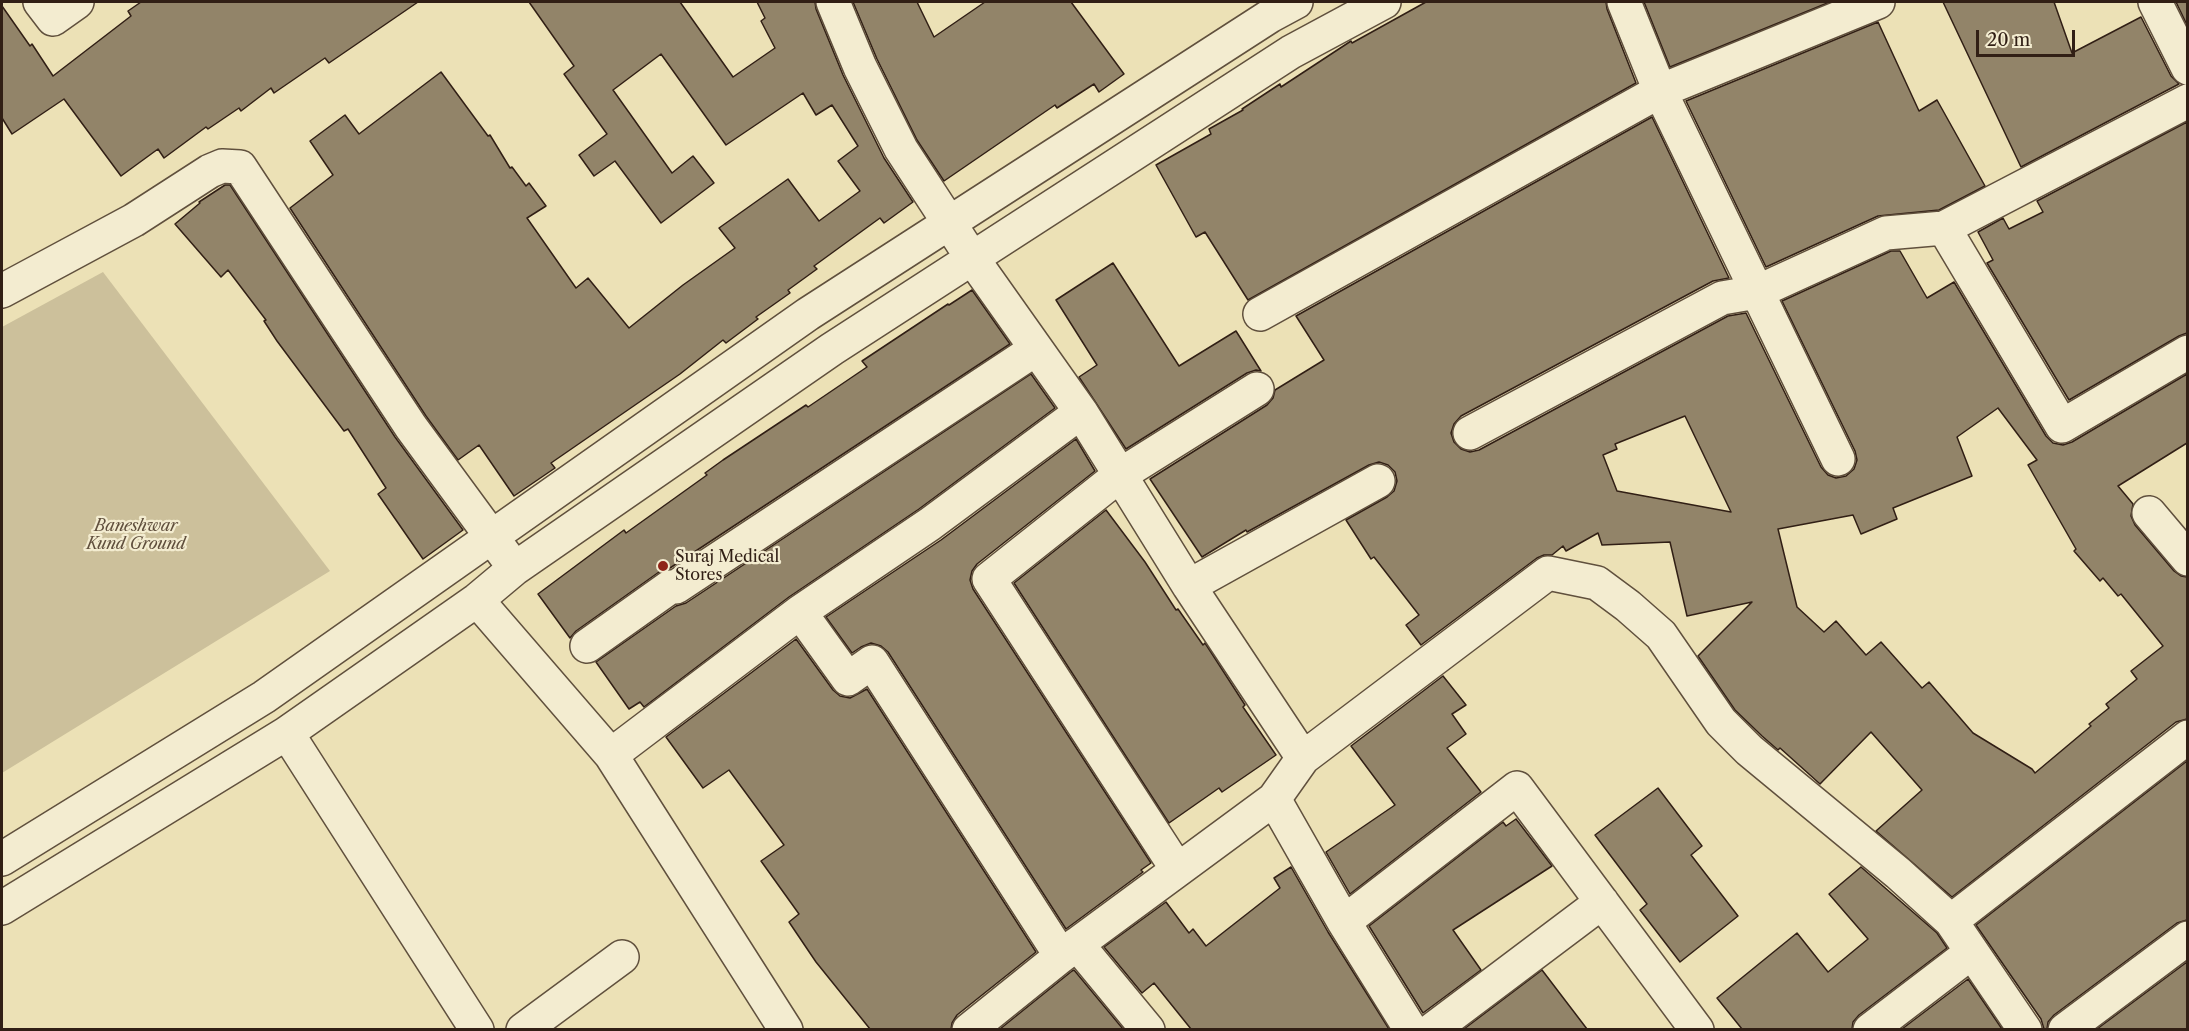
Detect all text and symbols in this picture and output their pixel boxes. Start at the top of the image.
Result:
scale bar [1979,18,2078,56]
text: 20 m [1987,29,2030,51]
park label: Baneshwar Kund Ground [87,516,185,554]
place label: Suraj Medical Stores [675,547,779,585]
marker: Suraj Medical Stores [656,559,670,573]

